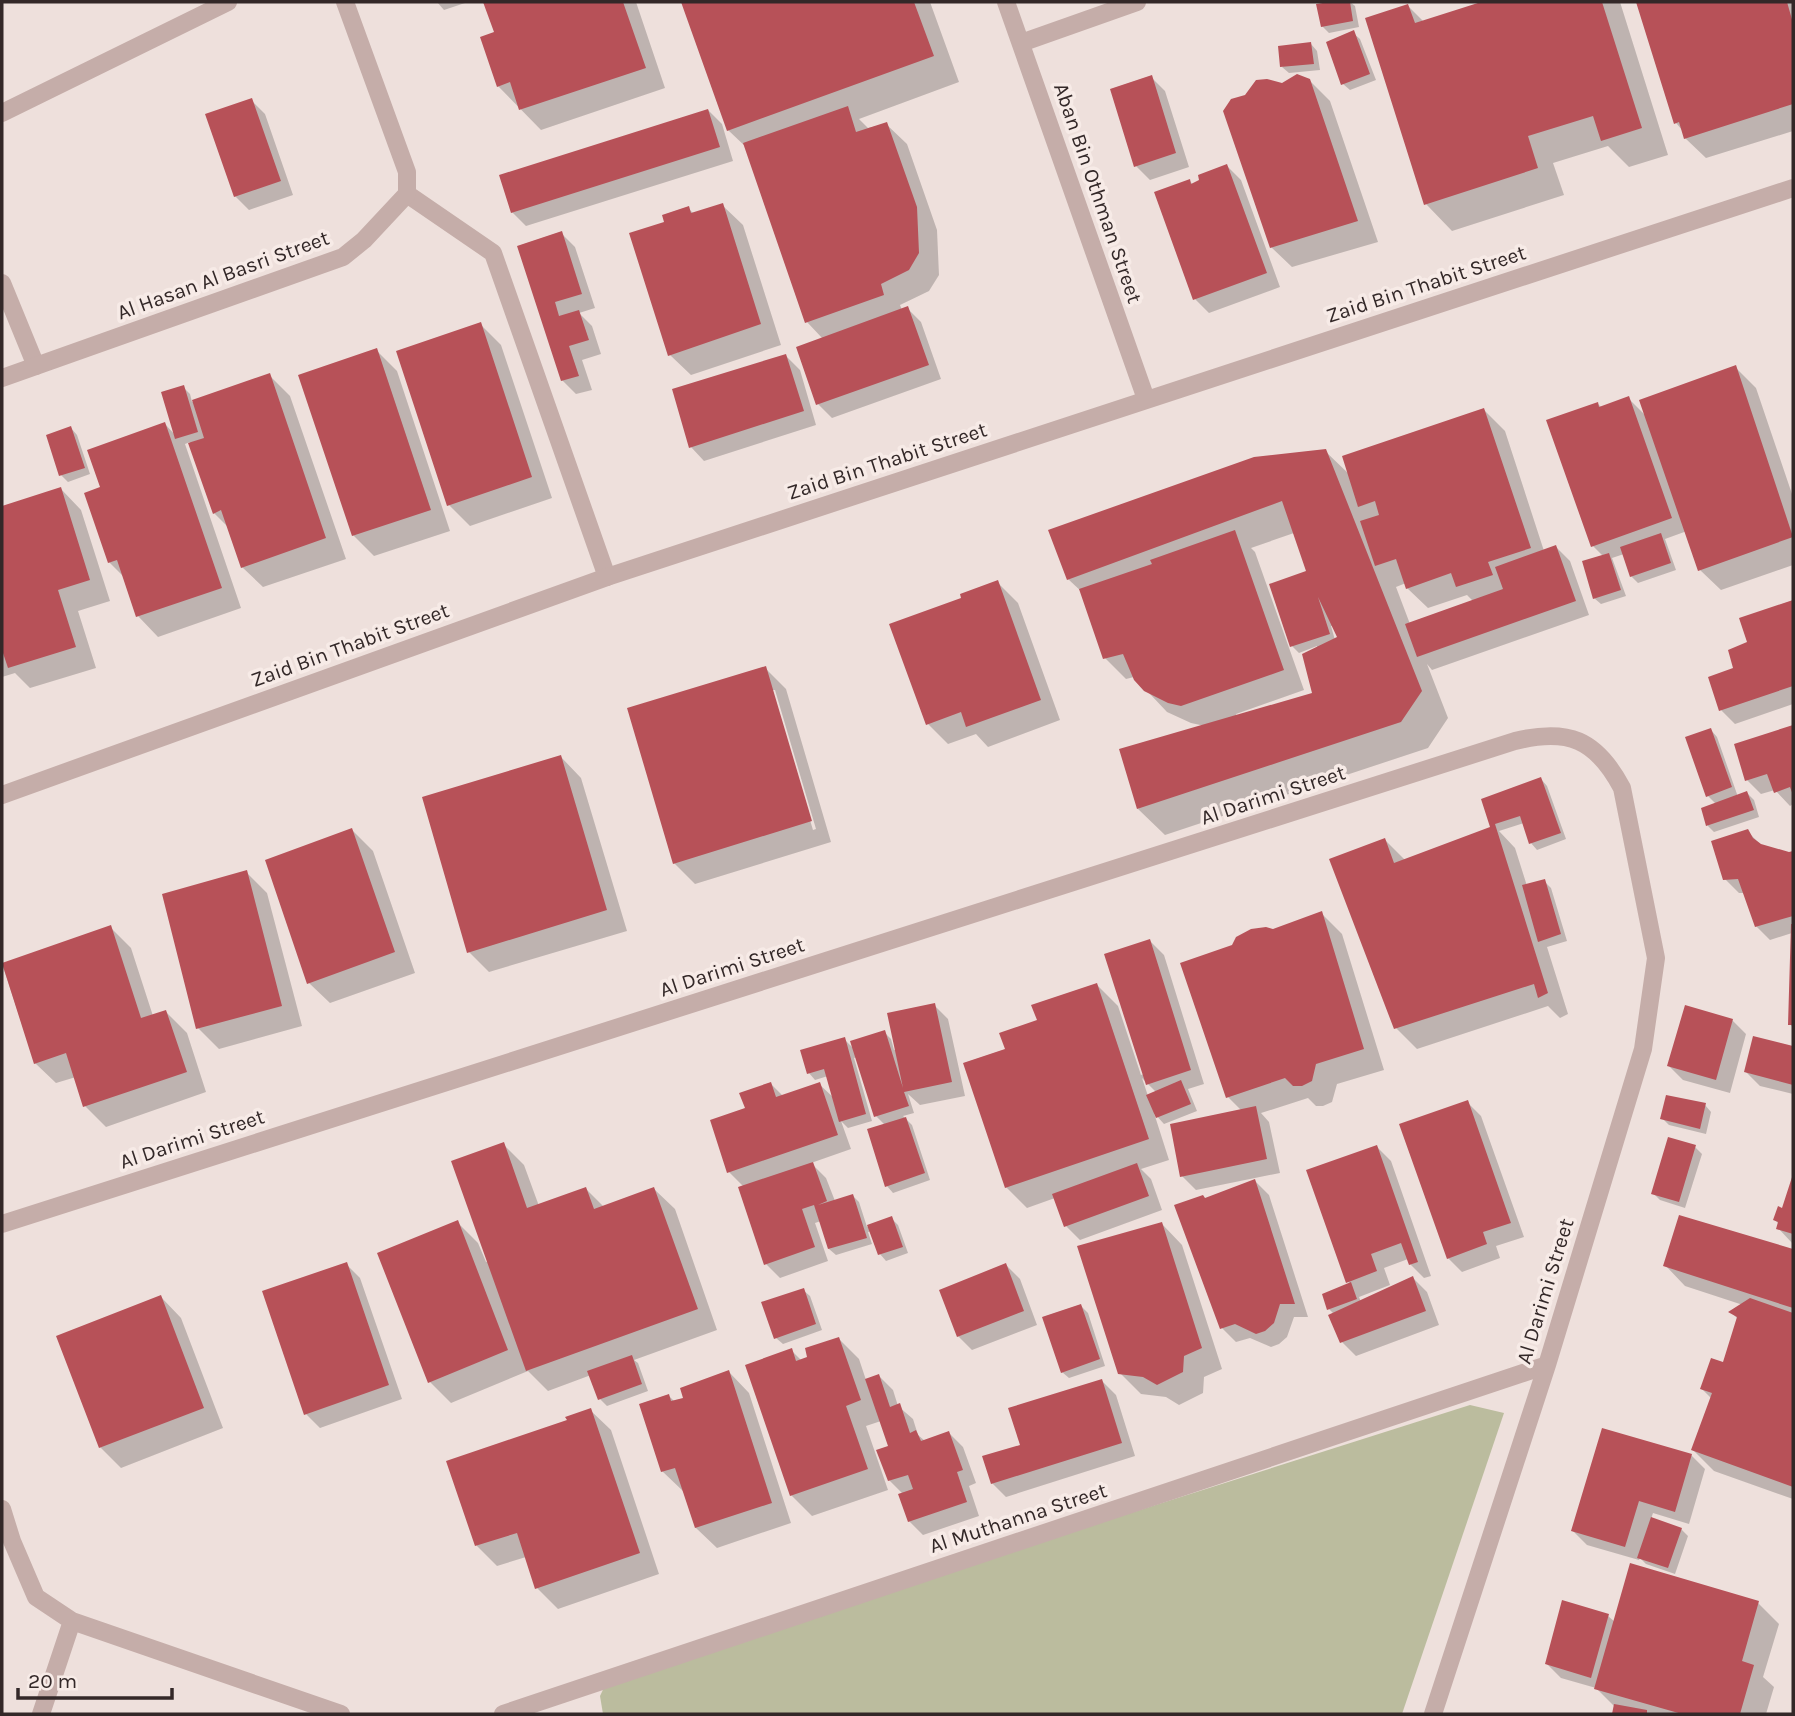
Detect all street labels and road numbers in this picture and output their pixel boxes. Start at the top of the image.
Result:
street label: Aban Bin Othman Street [1049,80,1147,306]
street label: Al Hasan Al Basri Street [114,225,332,325]
street label: Zaid Bin Thabit Street [1323,240,1529,328]
street label: Zaid Bin Thabit Street [784,417,990,505]
street label: Zaid Bin Thabit Street [248,598,452,692]
street label: Al Darimi Street [1198,760,1348,830]
street label: Al Darimi Street [657,932,807,1002]
street label: Al Darimi Street [117,1104,267,1174]
street label: Al Darimi Street [1511,1215,1579,1367]
street label: Al Muthanna Street [926,1478,1110,1558]

